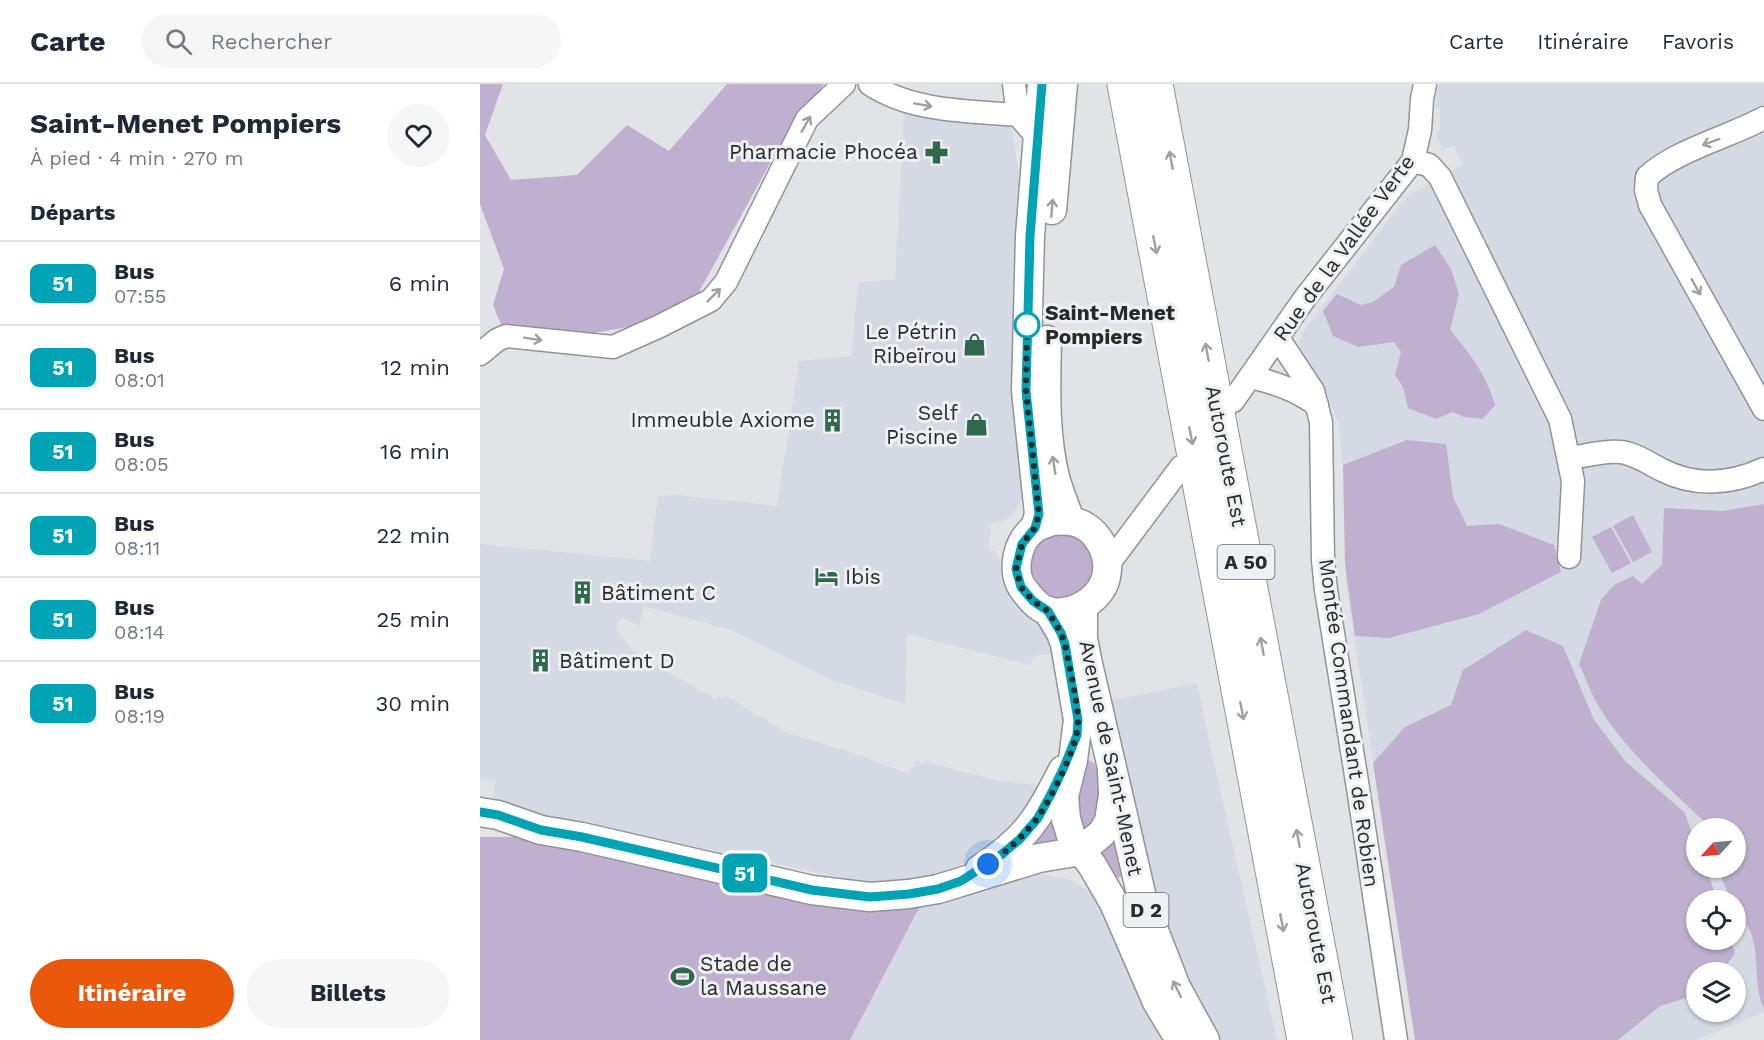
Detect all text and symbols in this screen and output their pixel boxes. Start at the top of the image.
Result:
search box [141,14,561,68]
text: Carte [30,25,105,58]
icon: search [162,25,195,58]
text: Rechercher [210,29,332,54]
text: Carte [1449,29,1504,54]
text: Itinéraire [1537,29,1629,54]
text: Favoris [1662,29,1734,54]
one-way arrow [913,100,933,111]
button: heart [387,104,450,167]
text: Saint-Menet Pompiers [30,107,341,140]
one-way arrow [800,116,812,133]
one-way arrow [1702,137,1720,148]
place label: Pharmacie Phocéa [729,139,918,164]
pharmacy icon: Pharmacie Phocéa [923,139,949,165]
text: À pied · 4 min · 270 m [30,146,244,170]
street label: Rue de la Vallée Verte [1268,150,1420,346]
one-way arrow [1165,151,1176,170]
one-way arrow [1047,198,1058,218]
text: Départs [30,200,116,225]
one-way arrow [1150,234,1161,254]
text: Bus [114,259,154,284]
text: 51 [52,271,74,296]
text: 6 min [389,271,450,296]
one-way arrow [1690,278,1702,295]
text: 07:55 [114,284,166,308]
one-way arrow [707,287,721,302]
place label: Saint-Menet Pompiers [1045,300,1175,349]
marker: Saint-Menet Pompiers [1014,312,1040,338]
place label: Le Pétrin Ribeïrou [865,319,957,368]
shop icon: Le Pétrin Ribeïrou [962,331,988,357]
one-way arrow [522,334,542,345]
one-way arrow [1201,342,1212,362]
text: Bus [114,343,154,368]
text: 51 [52,355,74,380]
text: 12 min [381,355,450,380]
text: 08:01 [114,368,165,392]
street label: Autoroute Est [1201,383,1252,529]
place label: Self Piscine [886,400,958,449]
place label: Immeuble Axiome [630,407,815,432]
building icon: Immeuble Axiome [820,407,846,433]
shop icon: Self Piscine [963,412,989,438]
one-way arrow [1186,426,1197,446]
text: Bus [114,427,154,452]
text: 51 [52,439,74,464]
text: 16 min [380,439,450,464]
text: 08:05 [114,452,169,476]
one-way arrow [1048,456,1059,475]
text: Bus [114,511,154,536]
text: 51 [52,523,74,548]
text: 22 min [376,523,450,548]
text: 08:11 [114,536,160,560]
road number: A 50 [1218,545,1275,579]
street label: Montée Commandant de Robien [1314,557,1385,889]
hotel icon: Ibis [814,564,840,590]
place label: Ibis [845,564,881,589]
building icon: Bâtiment C [570,580,596,606]
place label: Bâtiment C [601,580,716,605]
text: Bus [114,595,154,620]
text: 51 [52,607,74,632]
text: 25 min [376,607,450,632]
text: 08:14 [114,620,165,644]
one-way arrow [1256,637,1267,657]
street label: Avenue de Saint-Menet [1074,638,1149,878]
building icon: Bâtiment D [528,648,554,674]
place label: Bâtiment D [559,648,675,673]
text: Bus [114,679,154,704]
text: 51 [52,691,74,716]
text: 30 min [376,691,450,716]
one-way arrow [1237,700,1248,720]
text: 08:19 [114,704,165,728]
north arrow [1686,818,1746,878]
map controls [1686,818,1746,1022]
one-way arrow [1292,829,1303,848]
your location [973,849,1003,879]
line badge: 51 [718,854,772,892]
street label: Autoroute Est [1291,860,1342,1006]
text: 51 [734,861,756,886]
button: locate [1686,890,1746,950]
road number: D 2 [1124,893,1168,927]
one-way arrow [1277,913,1288,932]
place label: Stade de la Maussane [700,951,827,1000]
button: Itinéraire [30,959,234,1028]
button: Billets [246,959,450,1028]
button: layers [1686,962,1746,1022]
sports icon: Stade de la Maussane [669,963,695,989]
one-way arrow [1171,980,1183,998]

